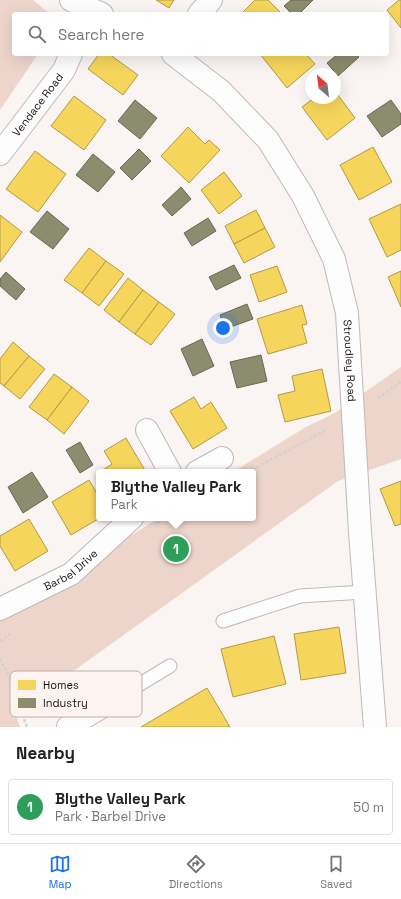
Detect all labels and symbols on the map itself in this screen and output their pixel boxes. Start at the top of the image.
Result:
north arrow [305,68,341,104]
street label: Vendace Road [9,70,66,139]
your location [213,318,233,338]
street label: Stroudley Road [340,319,359,402]
pin: 1 [163,534,189,564]
street label: Barbel Drive [41,546,100,593]
legend [10,671,142,717]
text: Homes [43,678,79,692]
text: Industry [43,696,88,710]

